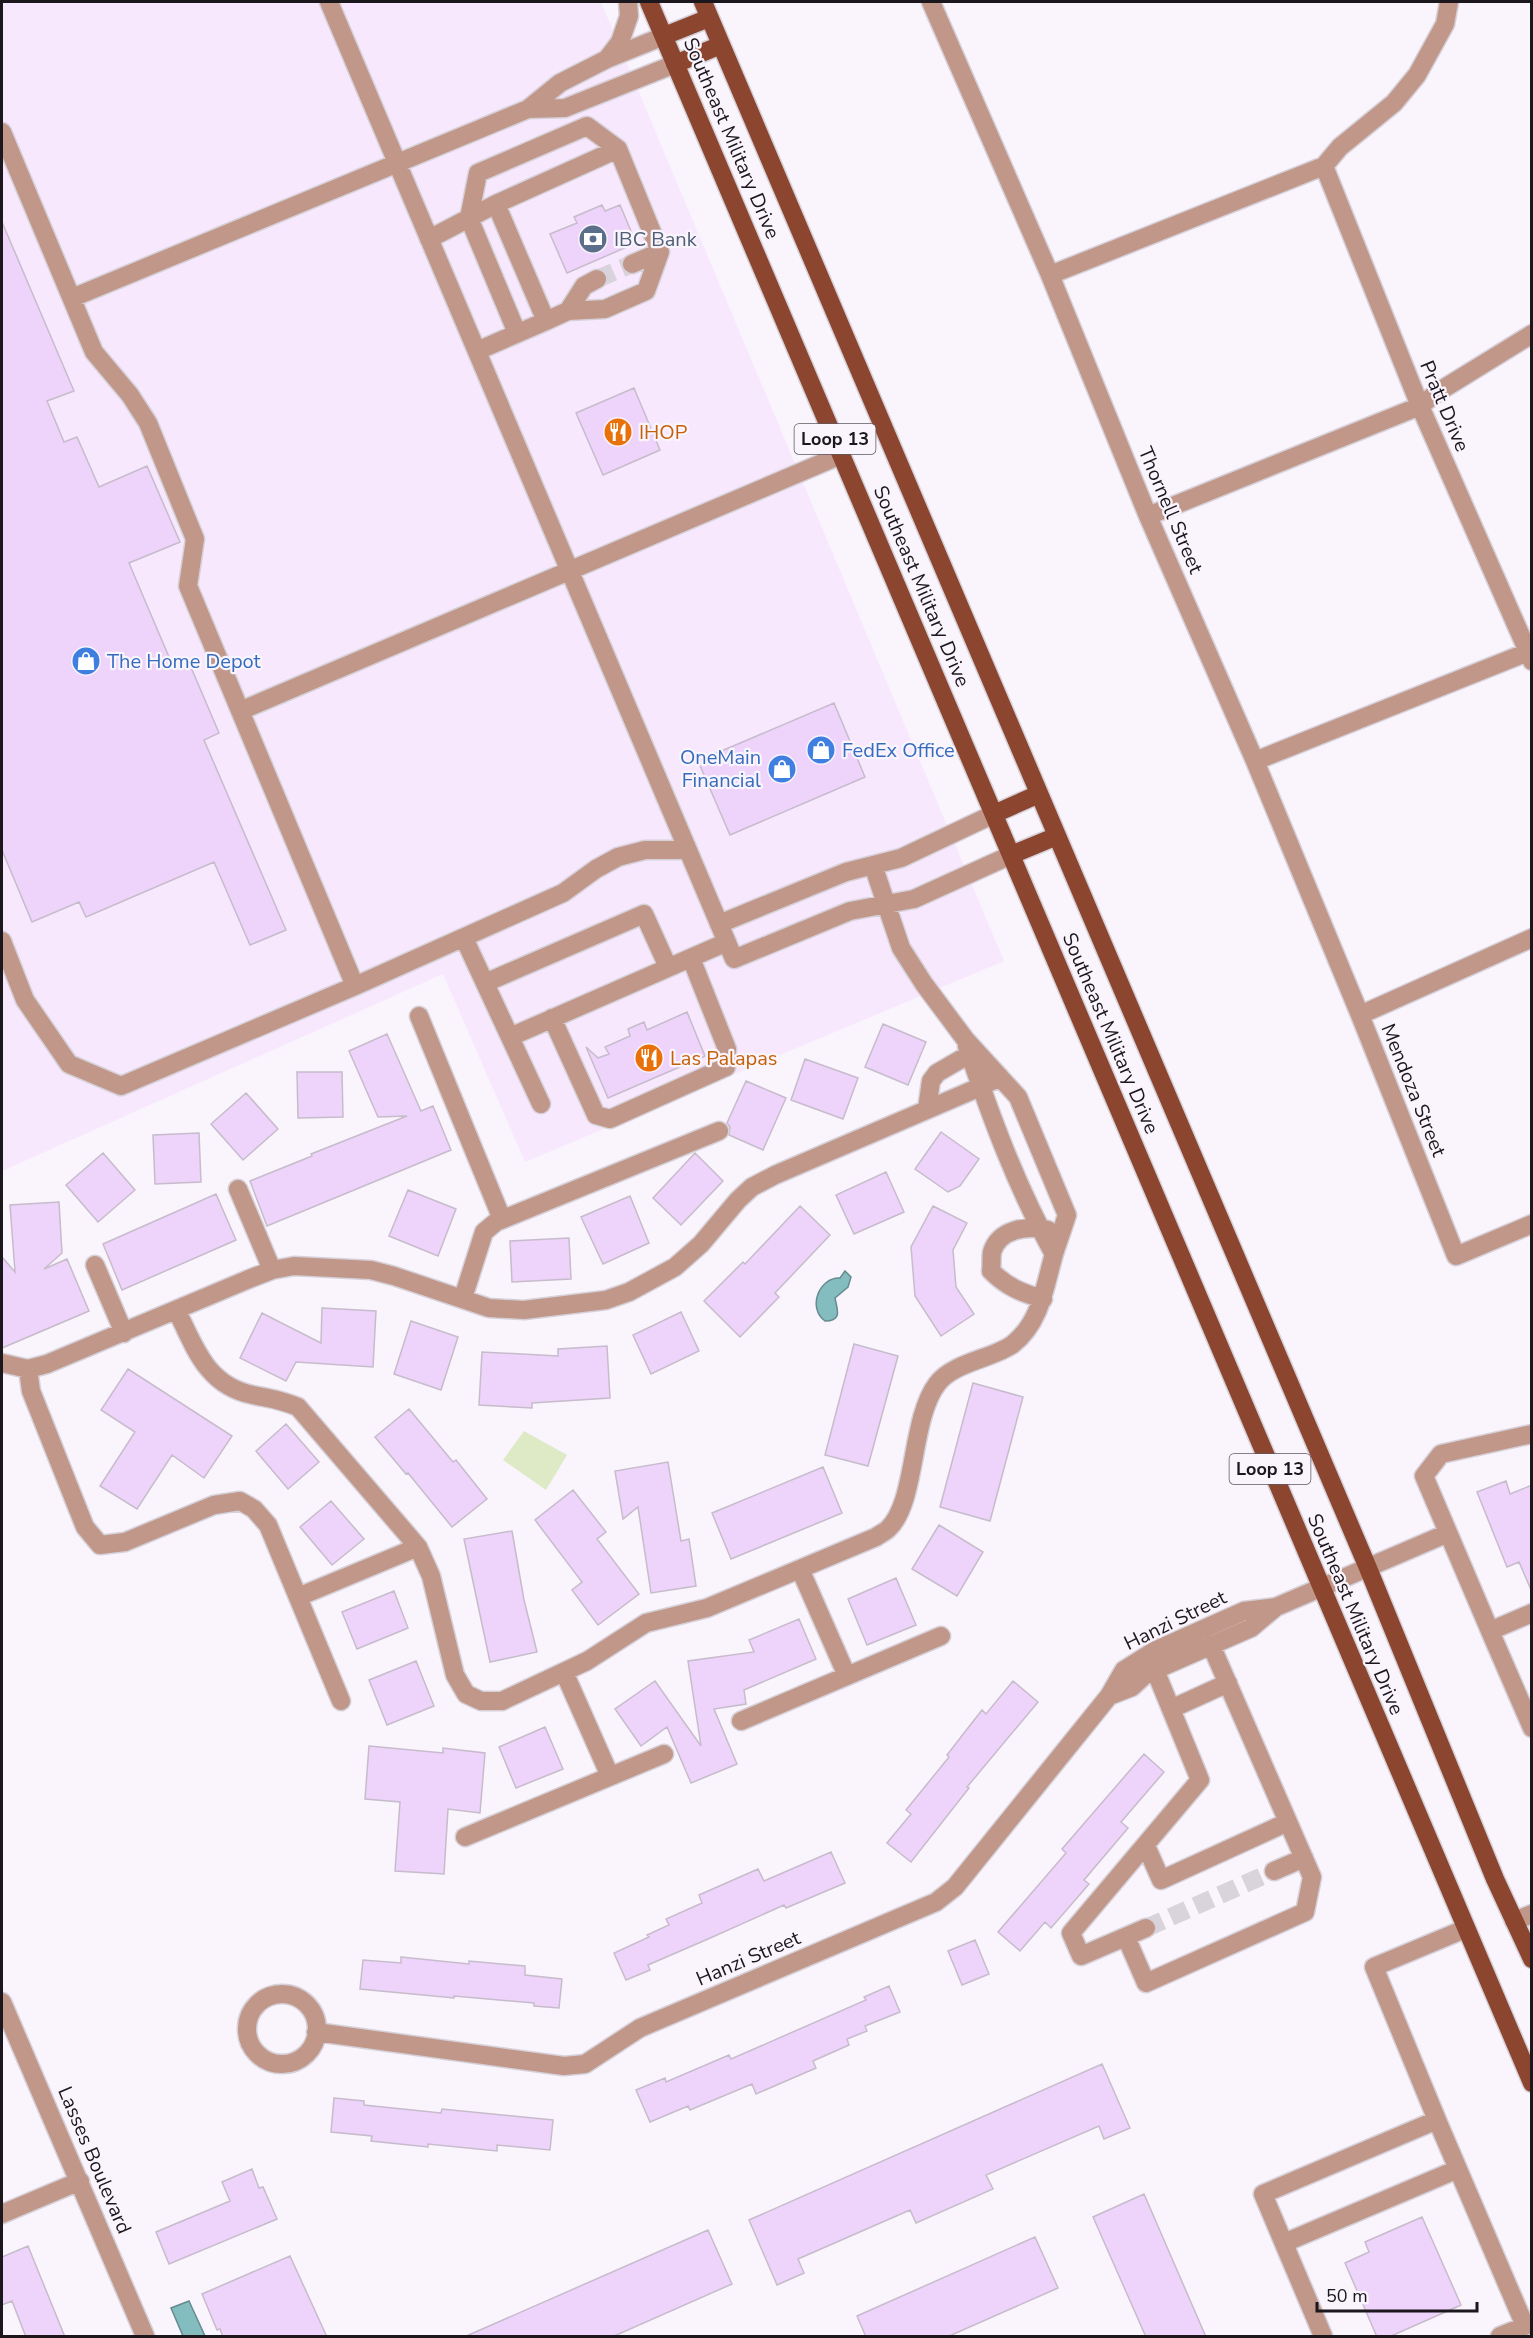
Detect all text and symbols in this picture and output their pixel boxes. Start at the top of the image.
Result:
street label: Southeast Military Drive [677,33,786,243]
bank icon: IBC Bank [577,223,609,255]
place label: IBC Bank [614,226,698,253]
street label: Pratt Drive [1413,357,1476,456]
restaurant icon: IHOP [602,416,634,448]
place label: IHOP [639,419,688,446]
road number: Loop 13 [794,424,876,454]
street label: Thornell Street [1132,443,1210,579]
street label: Southeast Military Drive [867,481,976,691]
shop icon: The Home Depot [70,645,102,677]
place label: The Home Depot [107,648,262,675]
shop icon: FedEx Office [805,734,837,766]
place label: FedEx Office [842,737,955,764]
place label: OneMain Financial [680,744,761,794]
shop icon: OneMain Financial [766,753,798,785]
street label: Southeast Military Drive [1056,928,1165,1138]
street label: Mendoza Street [1375,1020,1453,1162]
restaurant icon: Las Palapas [633,1042,665,1074]
place label: Las Palapas [670,1045,777,1072]
road number: Loop 13 [1230,1454,1310,1484]
street label: Southeast Military Drive [1301,1509,1410,1719]
street label: Hanzi Street [1120,1584,1232,1657]
street label: Hanzi Street [692,1924,805,1993]
street label: Lasses Boulevard [51,2082,138,2238]
scale bar [1317,2275,1478,2313]
text: 50 m [1326,2284,1368,2308]

